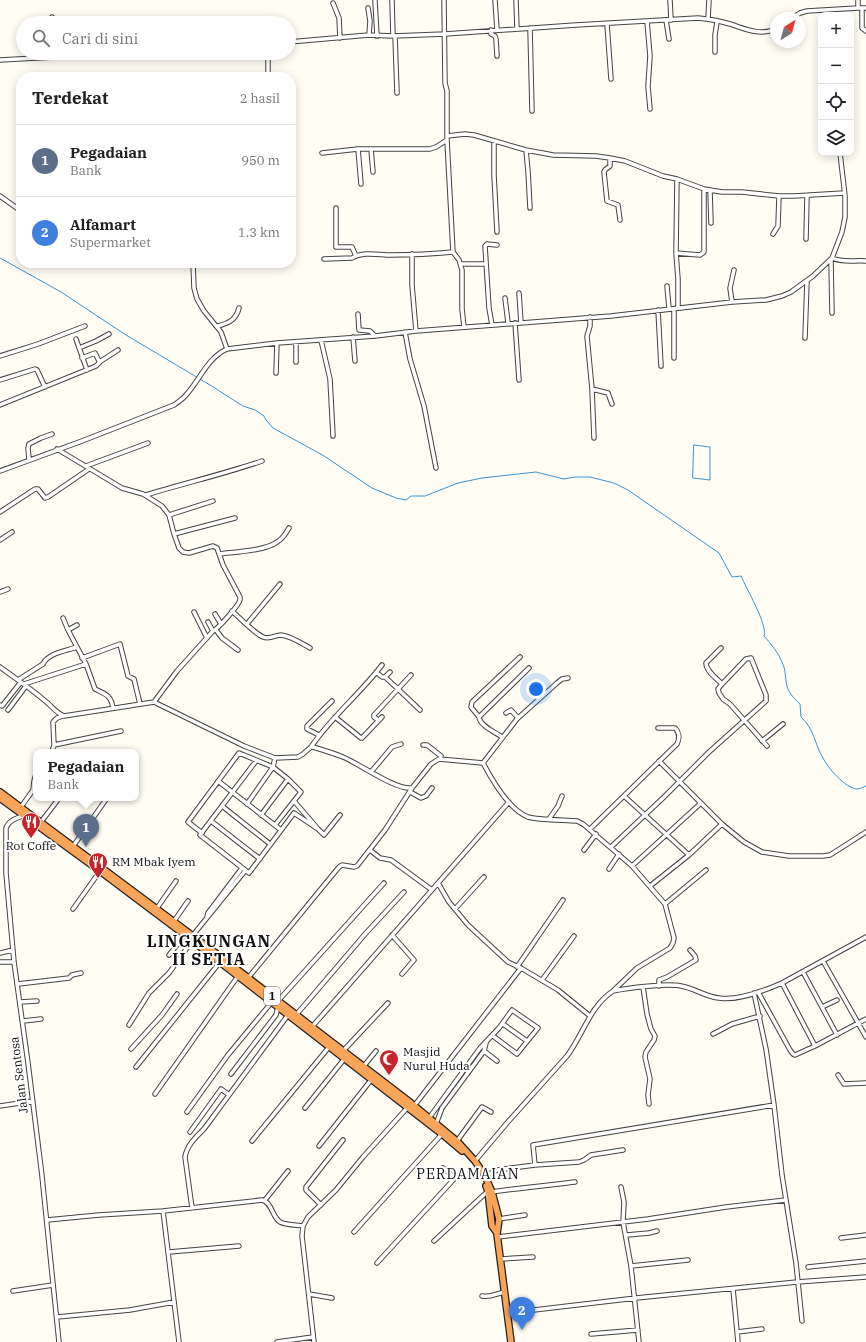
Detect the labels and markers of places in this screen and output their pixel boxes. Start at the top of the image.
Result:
restaurant icon: Rot Coffe [20,811,42,839]
pin: 1 [73,814,99,847]
place label: Rot Coffe [6,838,56,853]
restaurant icon: RM Mbak Iyem [87,851,109,879]
place label: RM Mbak Iyem [112,854,196,869]
place label: Masjid Nurul Huda [403,1044,470,1073]
mosque icon: Masjid Nurul Huda [378,1048,400,1076]
pin: 2 [509,1297,535,1330]

